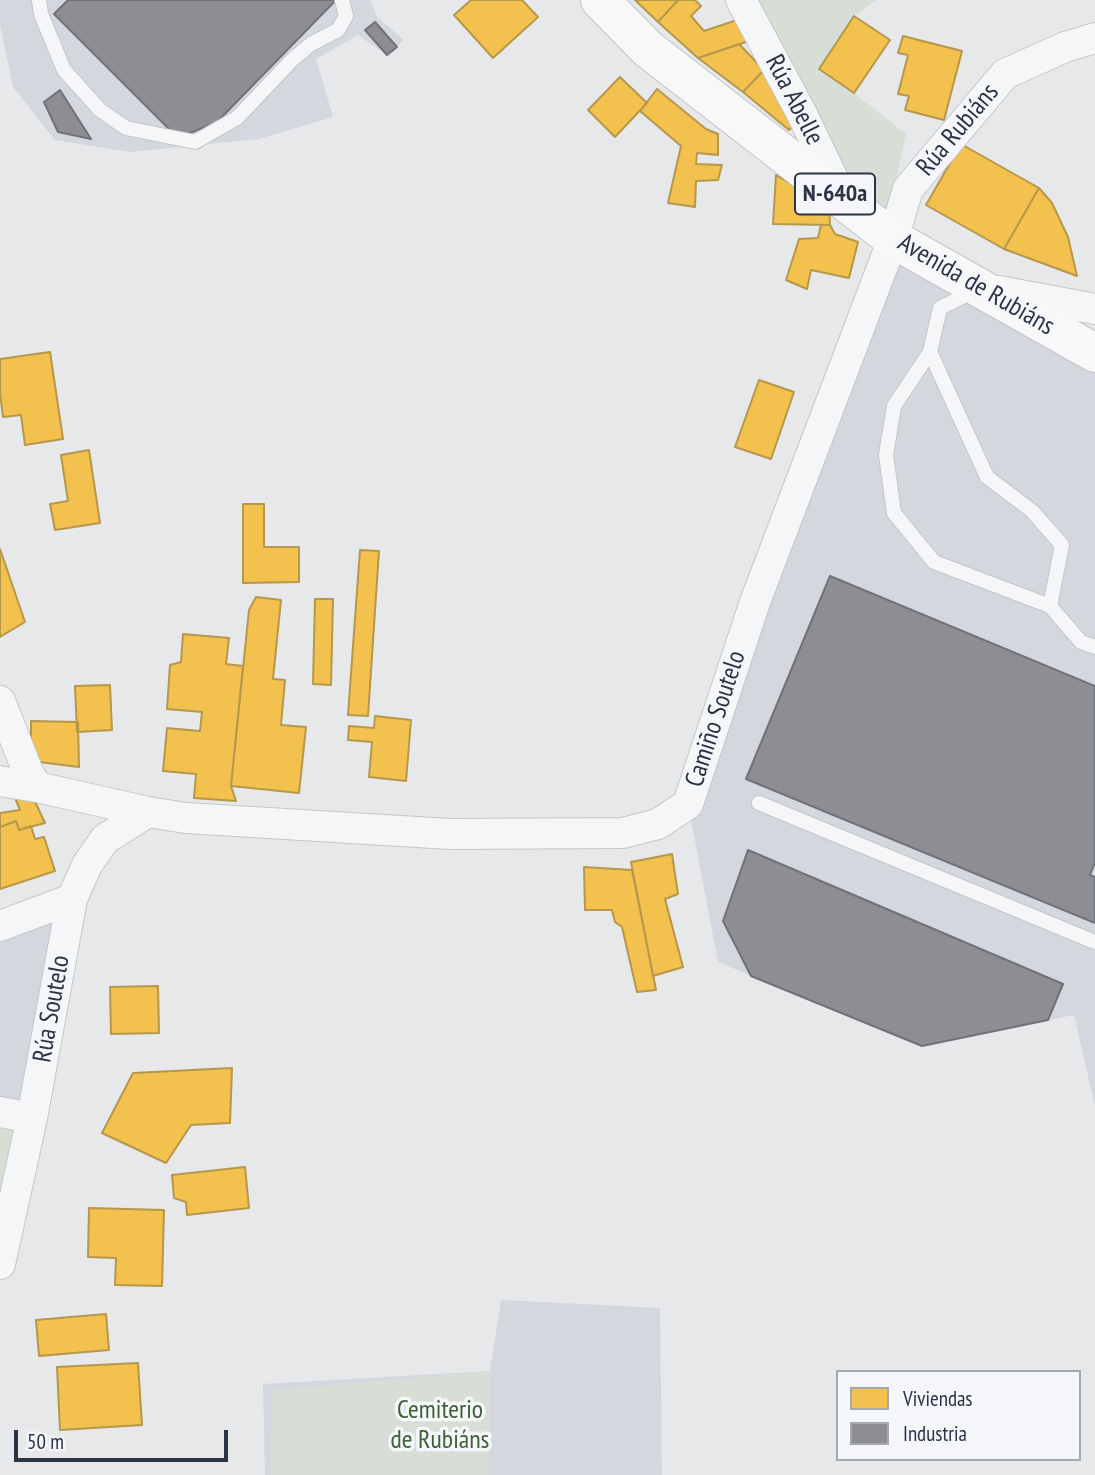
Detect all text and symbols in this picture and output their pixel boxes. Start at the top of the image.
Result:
street label: Rúa Abelle [758,50,830,150]
street label: Rúa Rubiáns [910,77,1006,183]
road number: N-640a [795,174,875,214]
street label: Avenida de Rubiáns [892,228,1060,342]
street label: Camiño Soutelo [679,647,753,791]
street label: Rúa Soutelo [27,953,77,1065]
legend [836,1370,1081,1461]
text: Viviendas [903,1385,972,1412]
park label: Cemiterio de Rubiáns [391,1395,489,1456]
scale bar [18,1416,231,1460]
text: Industria [903,1420,967,1447]
text: 50 m [27,1428,64,1455]

